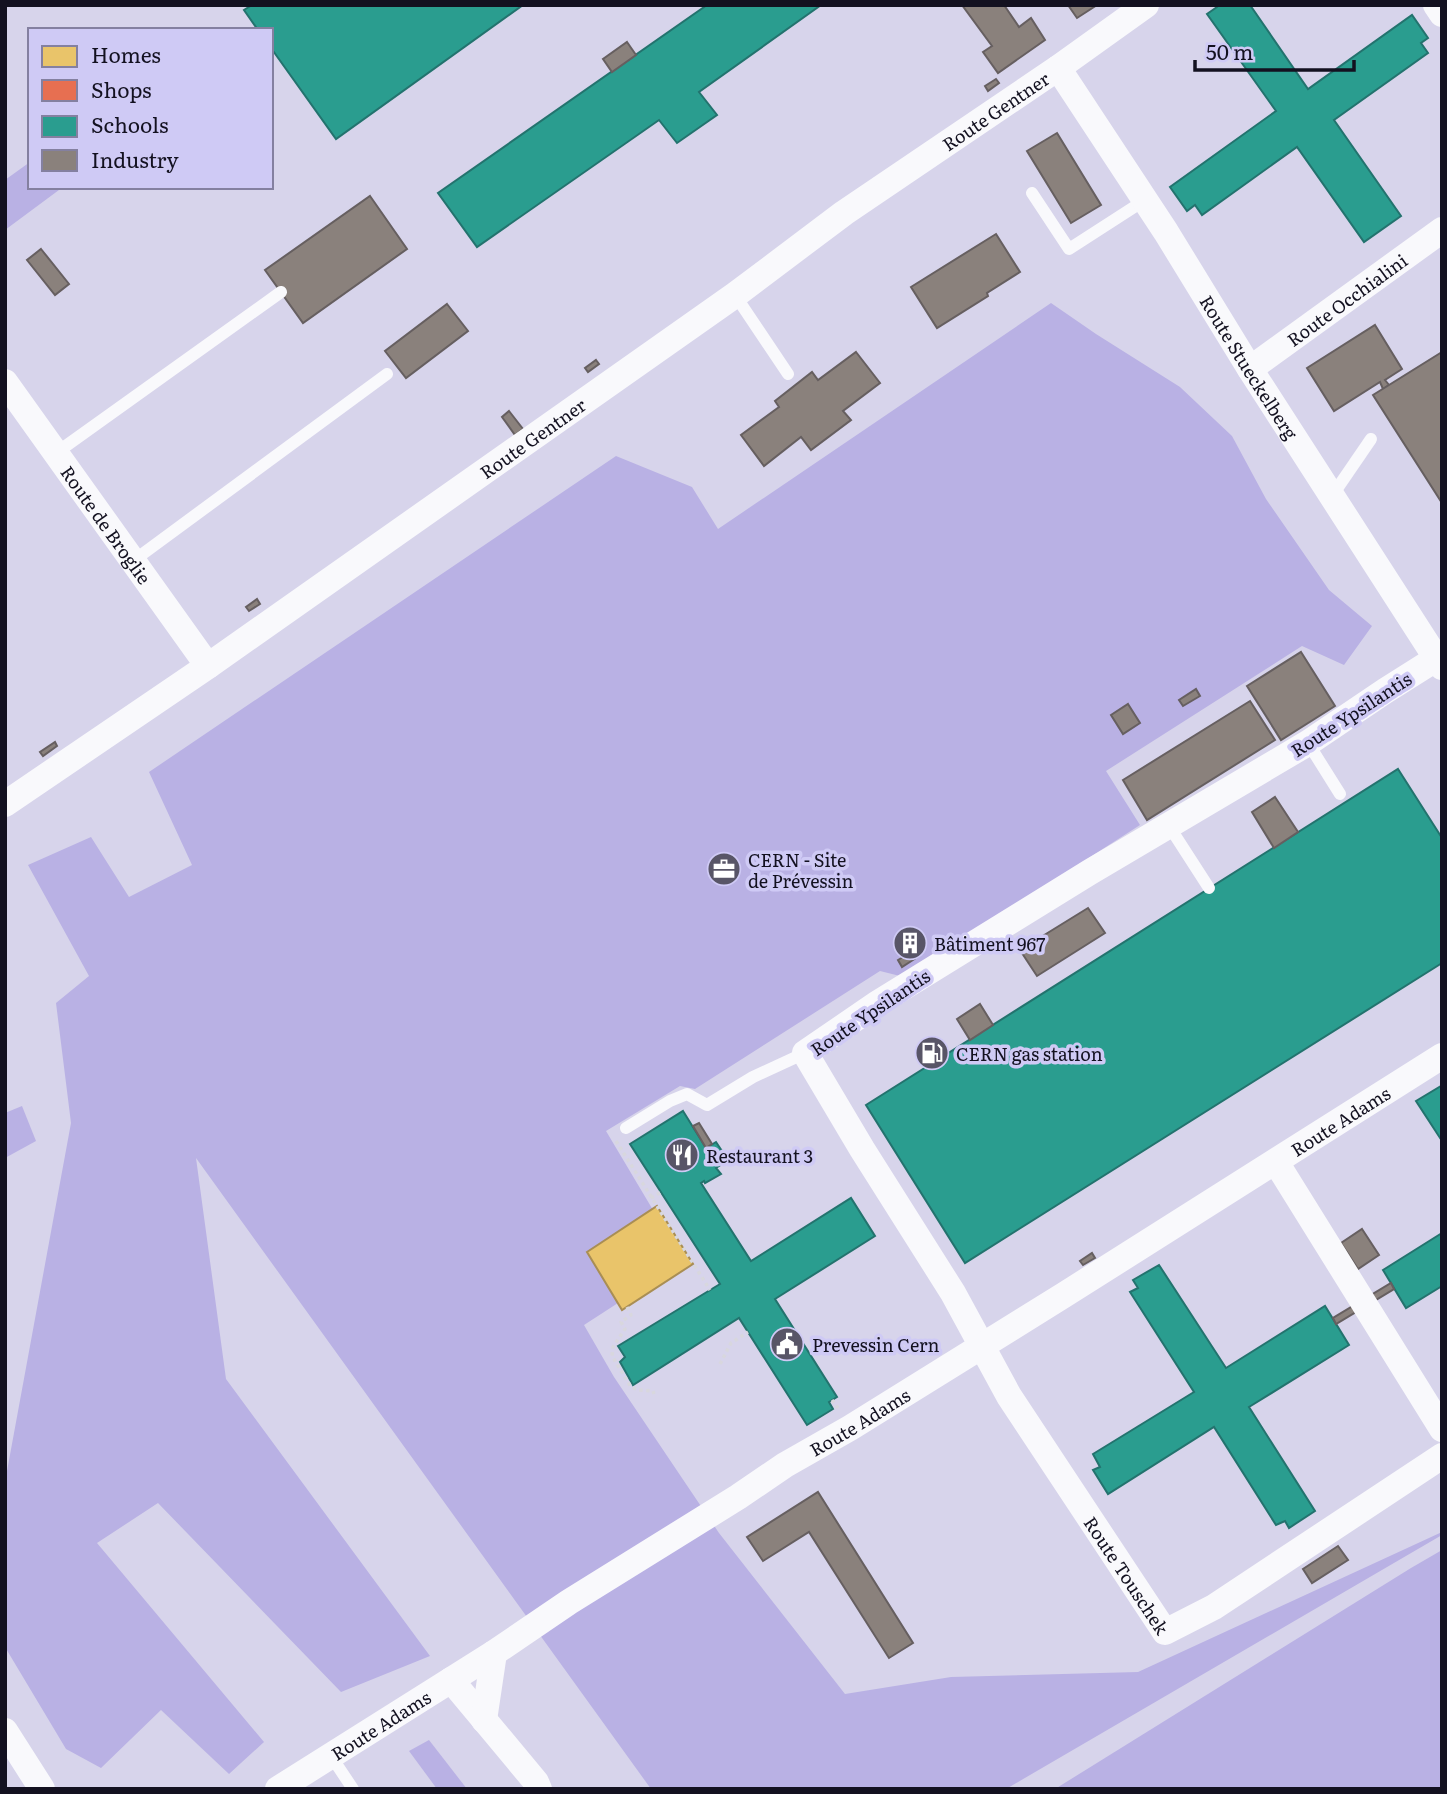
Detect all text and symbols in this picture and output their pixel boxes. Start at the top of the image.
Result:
legend [28,28,273,189]
scale bar [1195,28,1354,72]
text: 50 m [1206,35,1253,66]
text: Homes [91,38,161,69]
street label: Route Gentner [936,64,1055,157]
text: Shops [91,73,152,104]
text: Schools [91,108,169,139]
text: Industry [91,143,179,174]
street label: Route Occhialini [1281,246,1412,352]
street label: Route Stueckelberg [1194,289,1306,445]
street label: Route Gentner [474,391,591,485]
street label: Route de Broglie [55,460,158,589]
street label: Route Ypsilantis [1285,665,1417,763]
place label: CERN - Site de Prévessin [748,846,854,894]
office icon: CERN - Site de Prévessin [705,850,743,888]
building icon: Bâtiment 967 [891,924,929,962]
place label: Bâtiment 967 [934,930,1045,957]
street label: Route Ypsilantis [805,962,935,1062]
fuel station icon: CERN gas station [913,1034,951,1072]
place label: CERN gas station [956,1040,1103,1067]
street label: Route Adams [1285,1079,1395,1162]
restaurant icon: Restaurant 3 [663,1136,701,1174]
place label: Restaurant 3 [706,1142,813,1169]
public building icon: Prevessin Cern [768,1325,806,1363]
place label: Prevessin Cern [812,1331,940,1358]
street label: Route Adams [804,1381,915,1462]
street label: Route Touschek [1078,1510,1177,1640]
street label: Route Adams [325,1683,435,1766]

